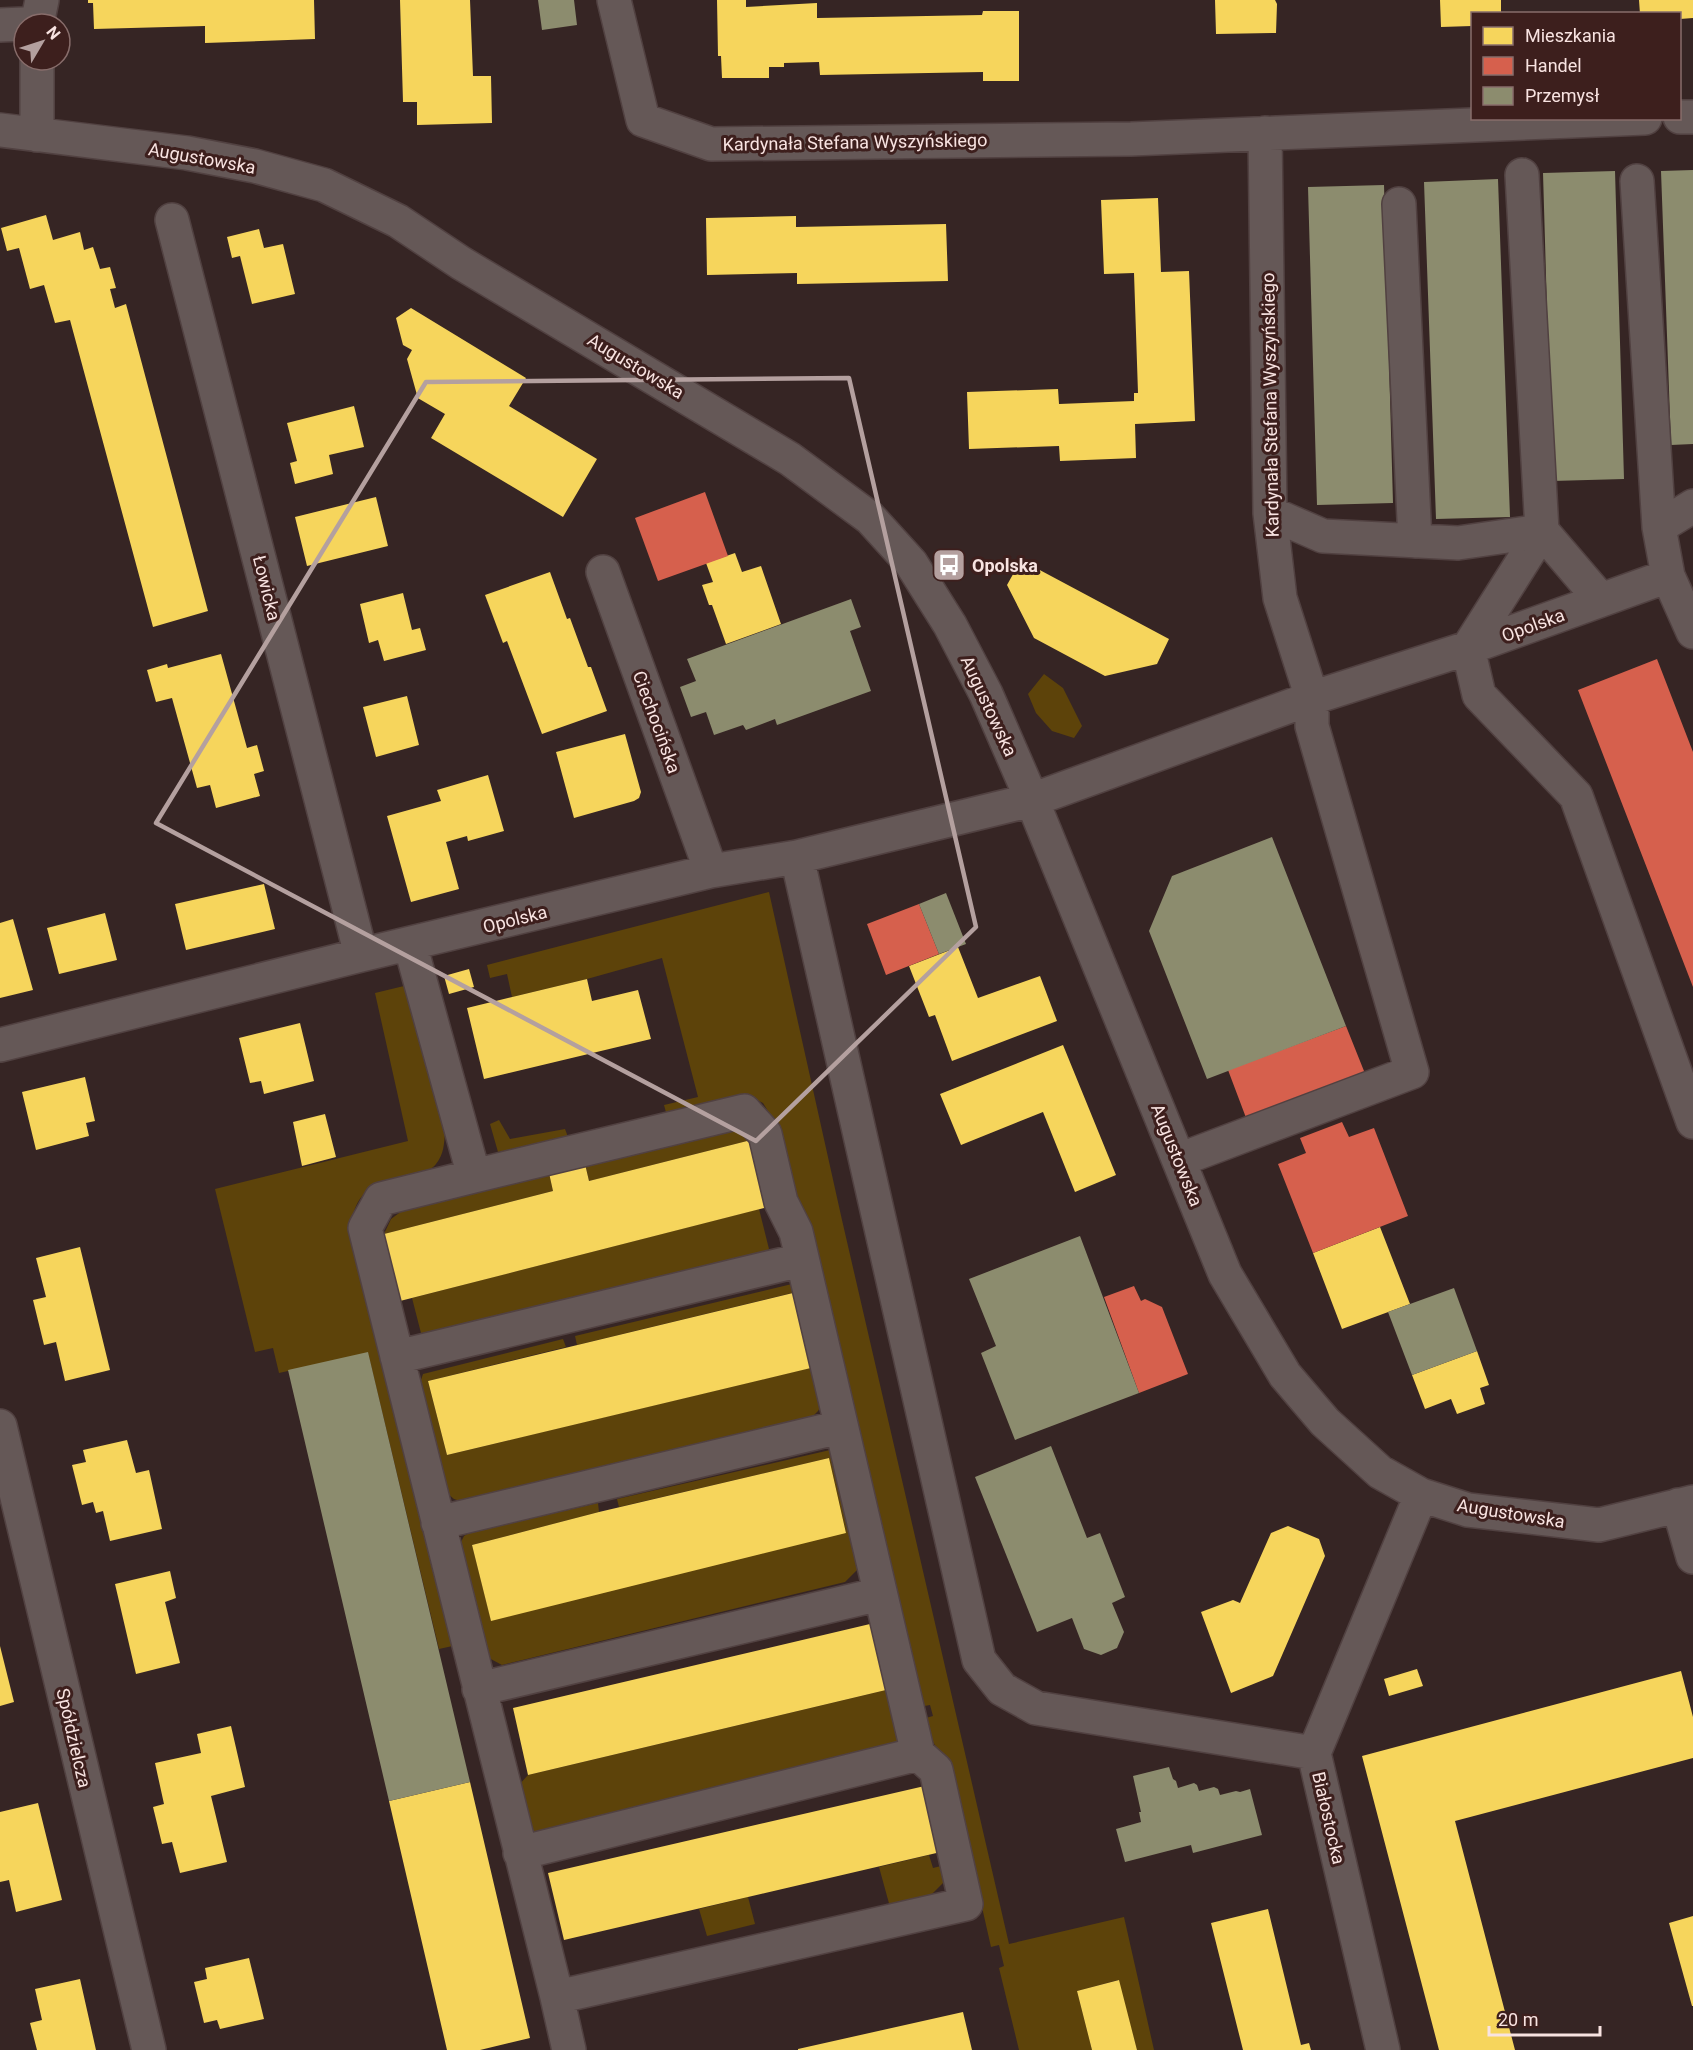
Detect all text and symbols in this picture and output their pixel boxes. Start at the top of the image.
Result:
north arrow [12,12,72,72]
legend [1471,12,1681,120]
text: N [42,23,64,43]
text: Mieszkania [1525,25,1616,46]
text: Handel [1525,55,1582,76]
text: Przemysł [1525,85,1599,106]
street label: Kardynała Stefana Wyszyńskiego [722,129,988,155]
street label: Augustowska [147,138,257,178]
street label: Kardynała Stefana Wyszyńskiego [1257,272,1283,538]
street label: Augustowska [584,329,688,403]
bus stop icon: Opolska [931,547,967,583]
street label: Łowicka [249,553,285,623]
place label: Opolska [972,555,1038,576]
street label: Opolska [1499,604,1567,646]
street label: Augustowska [957,652,1021,760]
street label: Ciechocińska [629,668,685,776]
street label: Opolska [481,901,549,937]
street label: Augustowska [1147,1101,1207,1209]
street label: Augustowska [1456,1494,1566,1532]
street label: Spółdzielcza [52,1686,96,1790]
street label: Białostocka [1308,1770,1350,1866]
scale bar [1489,1999,1600,2037]
text: 20 m [1498,2009,1538,2030]

